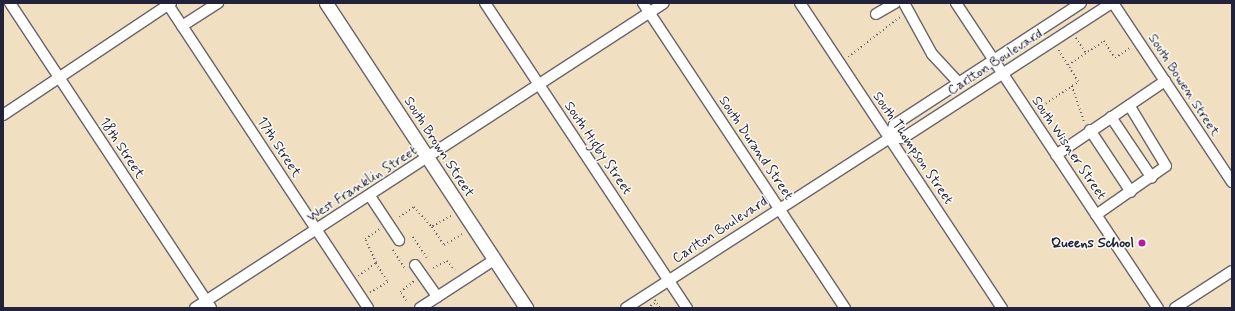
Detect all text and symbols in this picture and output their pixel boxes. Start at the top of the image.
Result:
street label: Carlton Boulevard [946,26,1044,98]
street label: South Bowen Street [1144,30,1224,140]
street label: South Thompson Street [868,88,958,208]
street label: South Durand Street [714,92,798,204]
street label: South Wisner Street [1027,92,1111,204]
street label: South Brown Street [400,94,478,200]
street label: South Higby Street [560,97,636,199]
street label: 18th Street [96,114,148,182]
street label: 17th Street [253,114,305,180]
street label: West Franklin Street [303,142,421,226]
street label: Carlton Boulevard [671,194,769,266]
place label: Queens School [1051,235,1134,251]
marker: Queens School [1137,238,1147,248]

